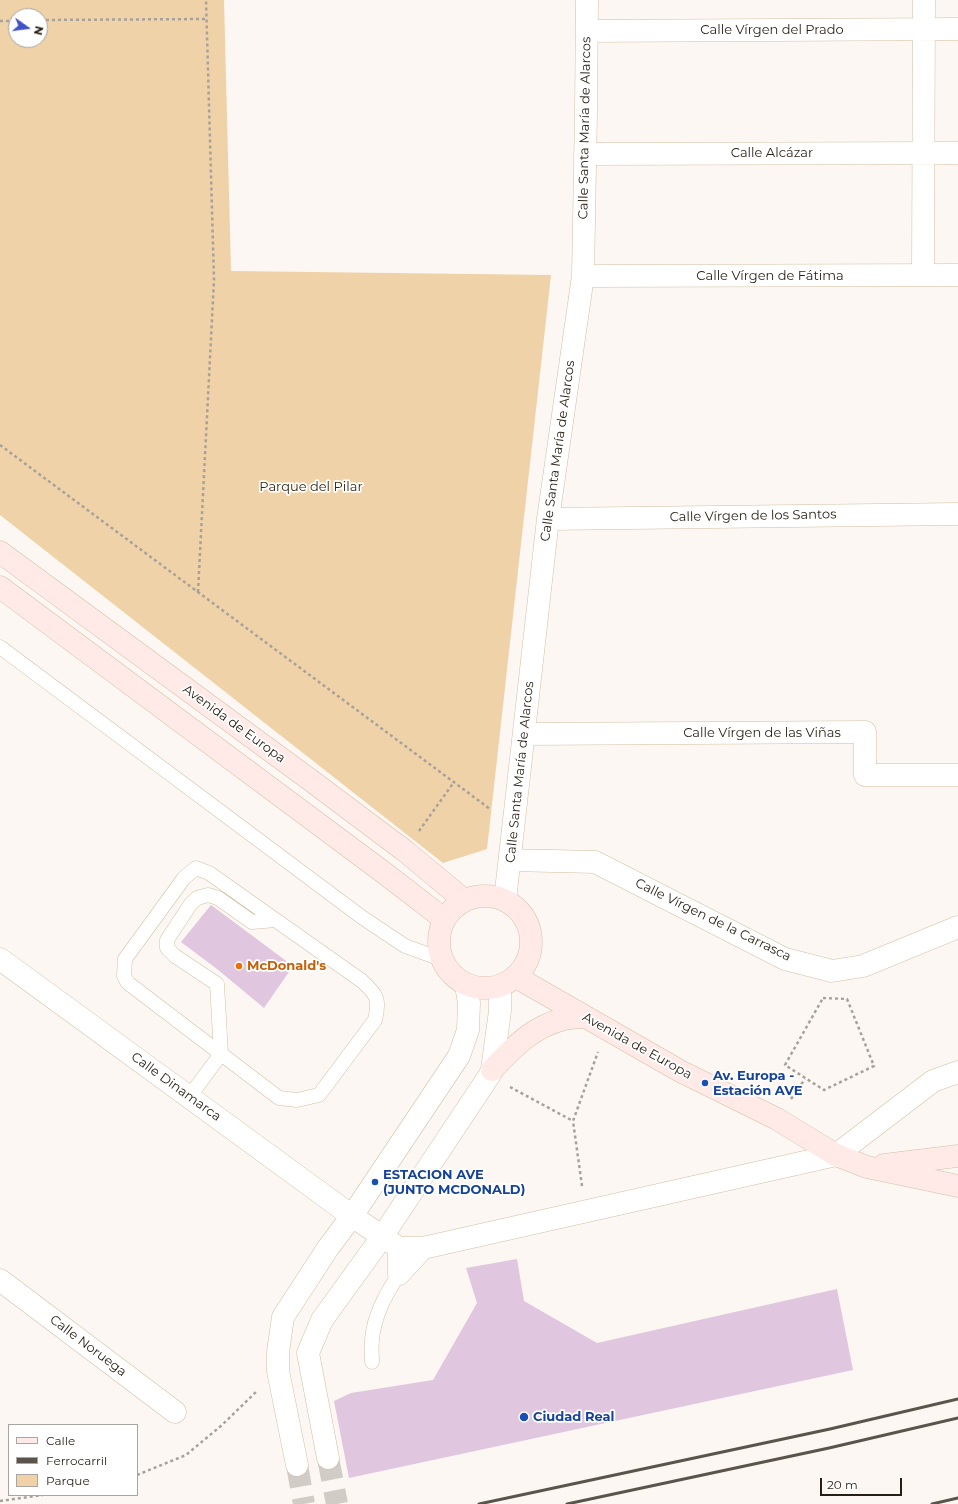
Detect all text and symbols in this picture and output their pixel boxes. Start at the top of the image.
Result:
north arrow [8,8,48,48]
street label: Calle Vírgen del Prado [700,22,844,38]
text: N [31,25,47,37]
street label: Calle Santa María de Alarcos [576,37,594,219]
street label: Calle Alcázar [731,145,813,161]
street label: Calle Vírgen de Fátima [696,268,844,284]
street label: Calle Santa María de Alarcos [538,359,578,543]
park label: Parque del Pilar [259,479,363,495]
street label: Calle Vírgen de los Santos [669,507,837,525]
street label: Calle Santa María de Alarcos [503,680,537,864]
street label: Avenida de Europa [180,682,288,766]
street label: Calle Vírgen de las Viñas [683,725,841,741]
street label: Calle Vírgen de la Carrasca [632,875,794,965]
place label: McDonald's [247,958,326,974]
marker: McDonald's [234,961,244,971]
street label: Avenida de Europa [579,1009,695,1083]
street label: Calle Dinamarca [128,1049,224,1125]
place label: Av. Europa - Estación AVE [713,1068,802,1099]
marker: Av. Europa - Estación AVE [700,1078,710,1088]
place label: ESTACION AVE (JUNTO MCDONALD) [383,1167,525,1198]
marker: ESTACION AVE (JUNTO MCDONALD) [370,1177,380,1187]
street label: Calle Noruega [47,1312,129,1380]
place label: Ciudad Real [533,1409,614,1425]
marker: Ciudad Real [518,1411,530,1423]
legend [8,1424,138,1496]
text: Calle [46,1433,75,1448]
text: Ferrocarril [46,1453,107,1468]
scale bar [822,1470,904,1496]
text: Parque [46,1473,90,1488]
text: 20 m [827,1477,858,1492]

